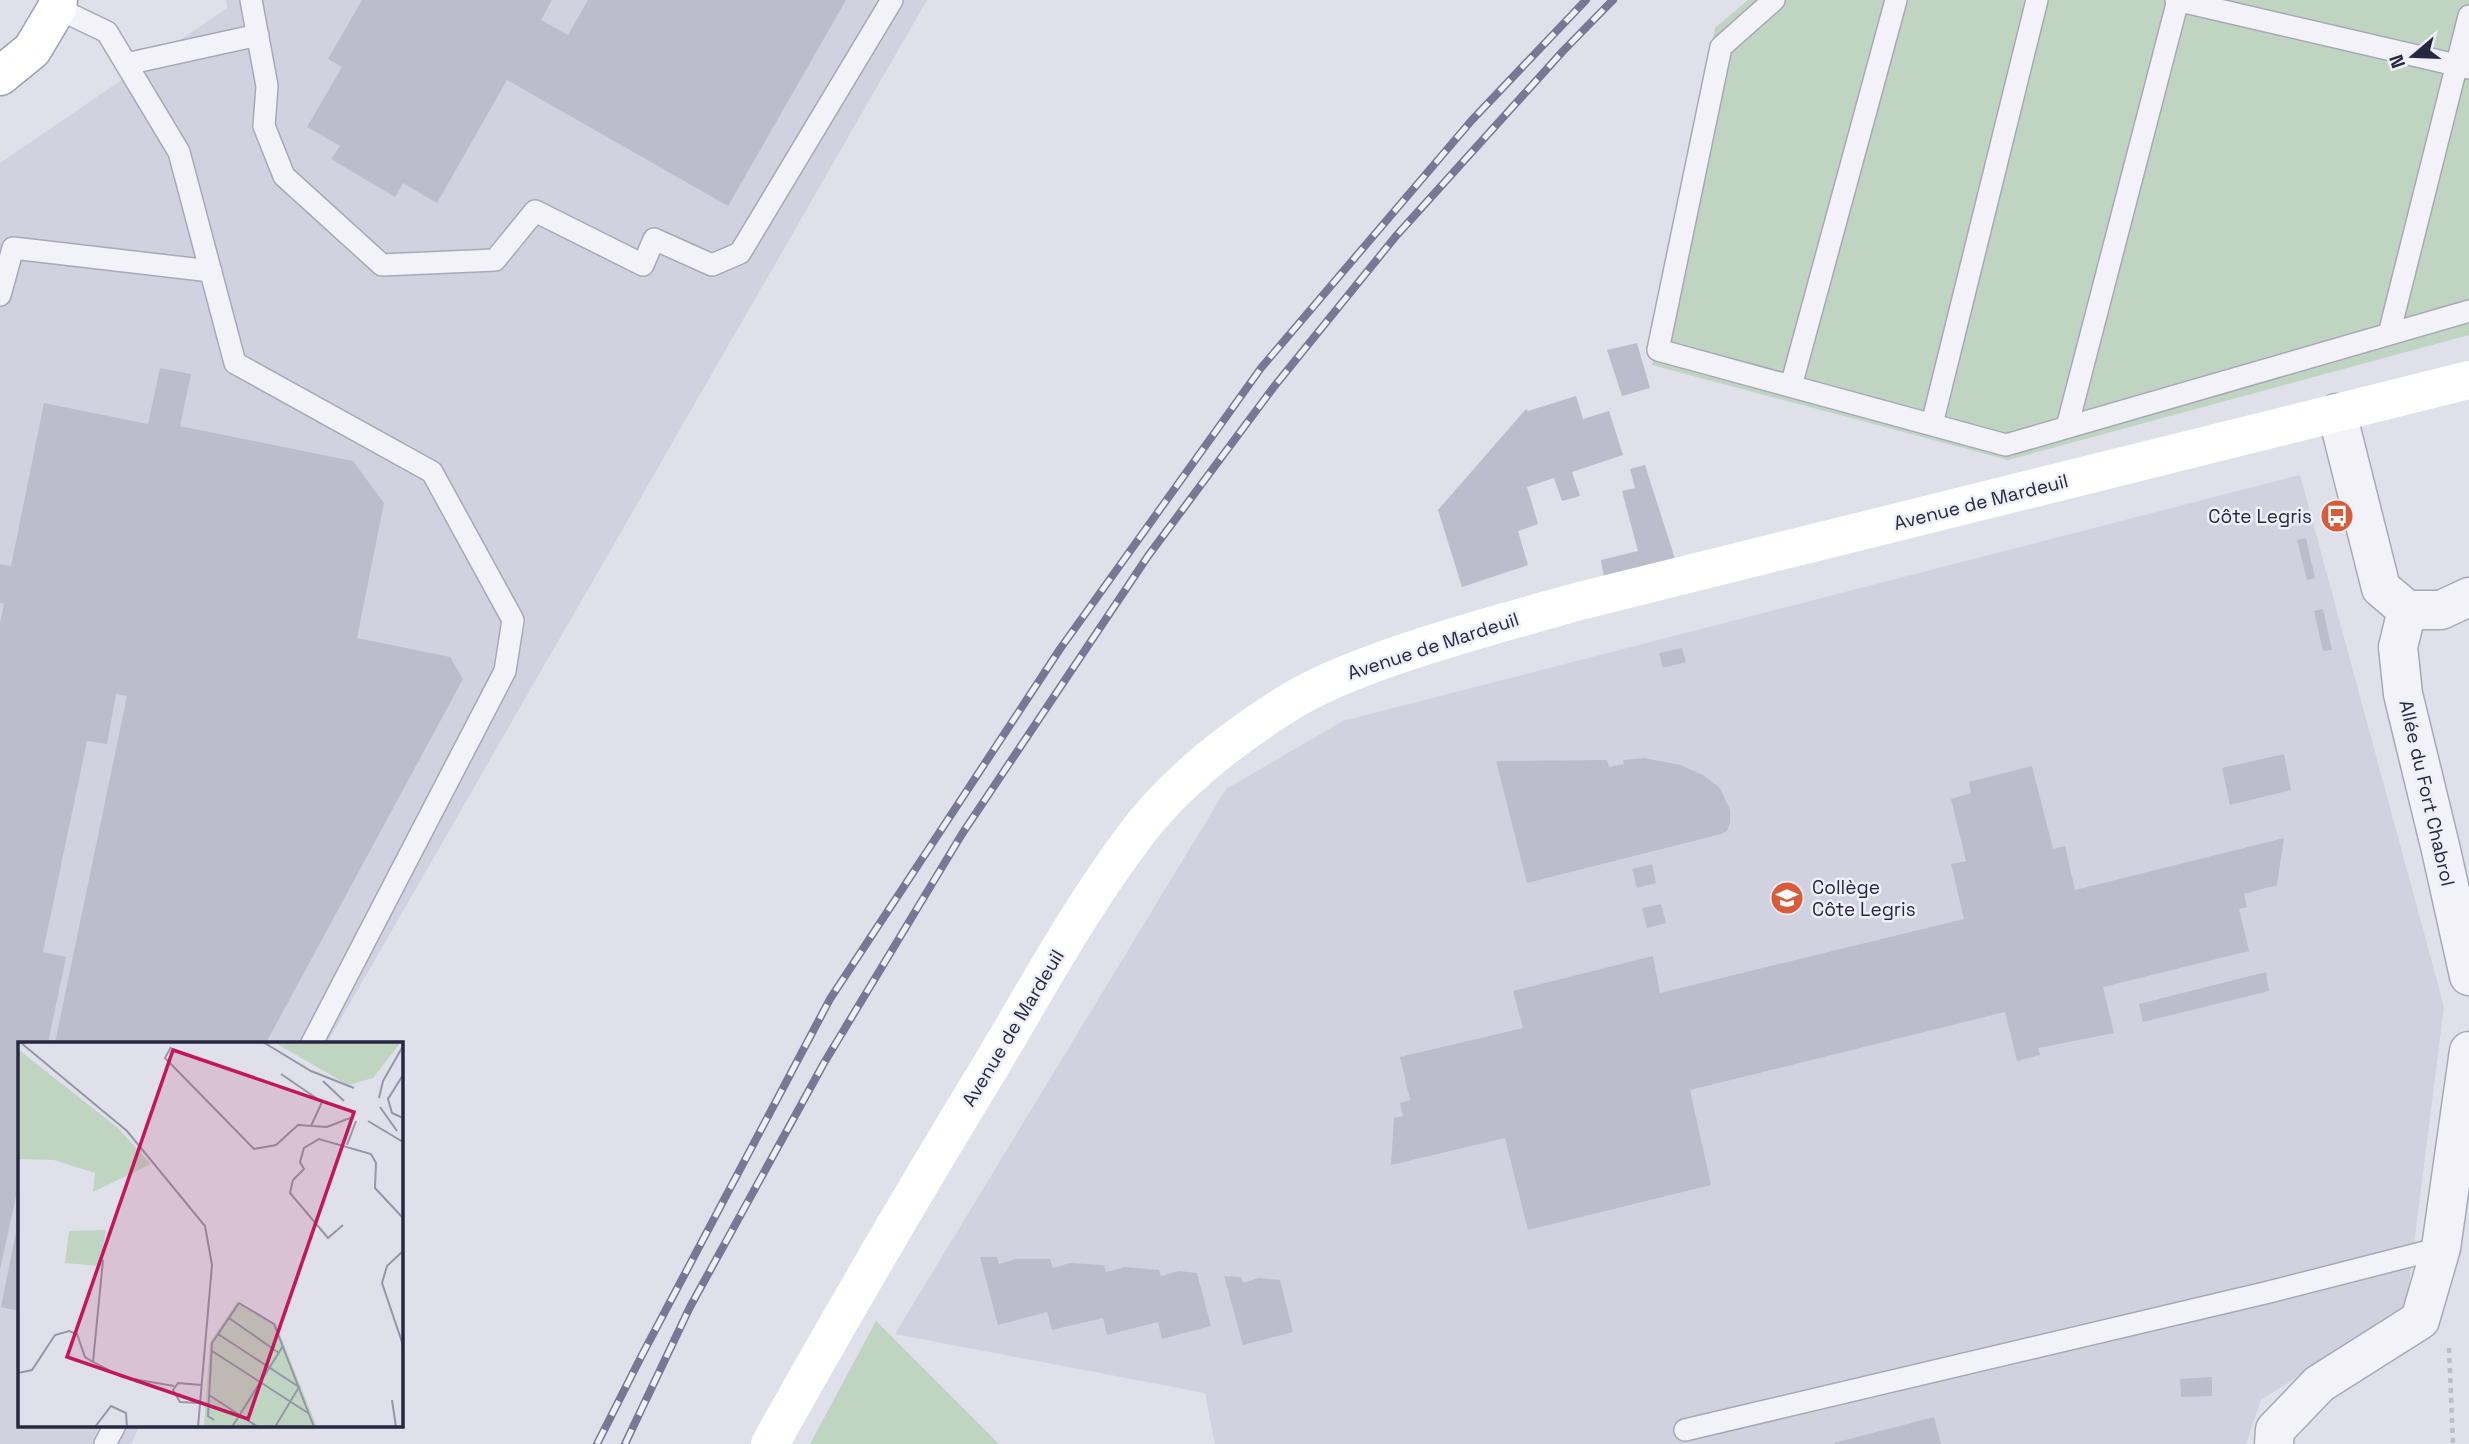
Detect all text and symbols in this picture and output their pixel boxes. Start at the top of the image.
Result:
north arrow [2378,21,2448,91]
text: N [2384,51,2411,71]
street label: Avenue de Mardeuil [1891,468,2071,536]
bus stop icon: Côte Legris [2318,497,2356,535]
place label: Côte Legris [2208,504,2312,529]
street label: Avenue de Mardeuil [1344,606,1522,686]
street label: Allée du Fort Chabrol [2393,697,2461,889]
place label: Collège Côte Legris [1812,875,1916,922]
school or university icon: Collège Côte Legris [1768,879,1806,917]
street label: Avenue de Mardeuil [956,945,1070,1111]
inset map [18,1042,402,1426]

